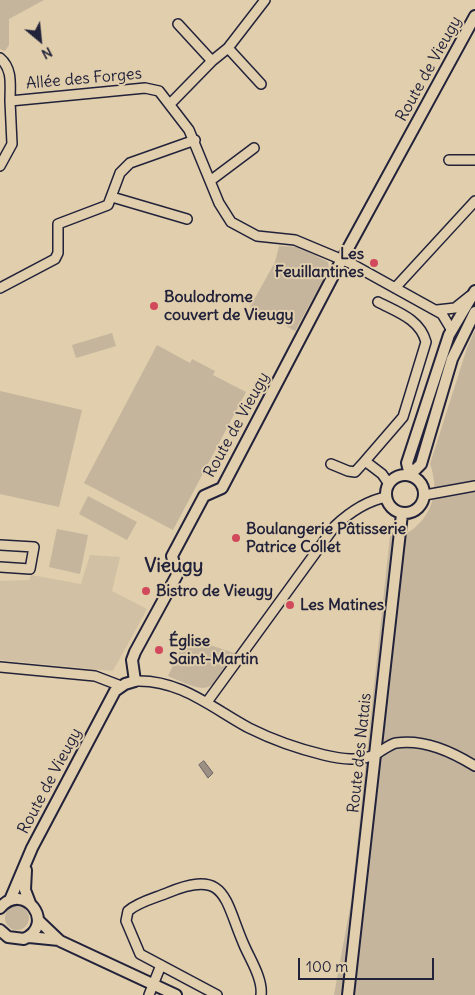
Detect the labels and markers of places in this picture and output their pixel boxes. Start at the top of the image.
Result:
place label: Les Feuillantines [275,244,364,282]
marker: Les Feuillantines [368,257,380,269]
place label: Boulodrome couvert de Vieugy [164,287,294,325]
marker: Boulodrome couvert de Vieugy [148,300,160,312]
place label: Boulangerie Pâtisserie Patrice Collet [246,519,406,557]
marker: Boulangerie Pâtisserie Patrice Collet [230,532,242,544]
place label: Bistro de Vieugy [156,581,273,601]
marker: Bistro de Vieugy [140,585,152,597]
place label: Les Matines [300,595,384,615]
marker: Les Matines [284,599,296,611]
place label: Église Saint-Martin [169,631,258,669]
marker: Église Saint-Martin [153,644,165,656]

